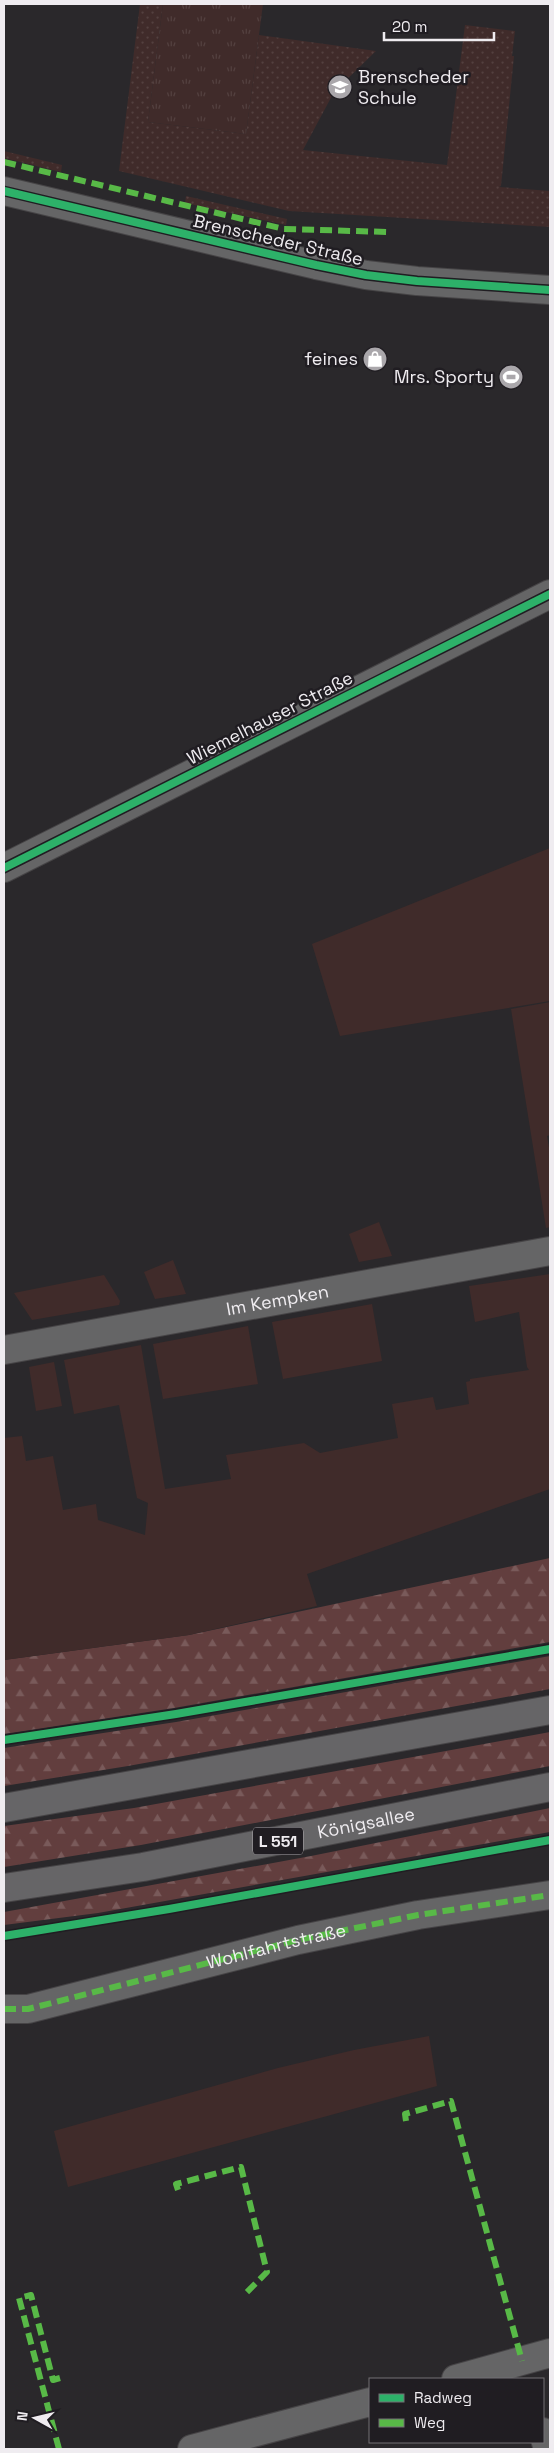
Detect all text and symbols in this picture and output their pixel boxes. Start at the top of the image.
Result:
scale bar [384,10,494,42]
text: 20 m [392,17,427,36]
place label: Brenscheder Schule [358,65,469,109]
school or university icon: Brenscheder Schule [327,74,353,100]
street label: Brenscheder Straße [191,209,365,270]
shop icon: feines [362,346,388,372]
place label: feines [304,347,358,370]
sports icon: Mrs. Sporty [498,364,524,390]
place label: Mrs. Sporty [394,365,494,388]
street label: Wiemelhauser Straße [183,666,357,769]
street label: Im Kempken [224,1279,331,1320]
street label: Königsallee [315,1802,417,1843]
road number: L 551 [253,1828,303,1854]
street label: Wohlfahrtstraße [204,1918,348,1974]
legend [369,2378,544,2443]
text: Radweg [414,2388,472,2407]
north arrow [10,2393,60,2443]
text: N [13,2410,32,2422]
text: Weg [414,2413,445,2432]

